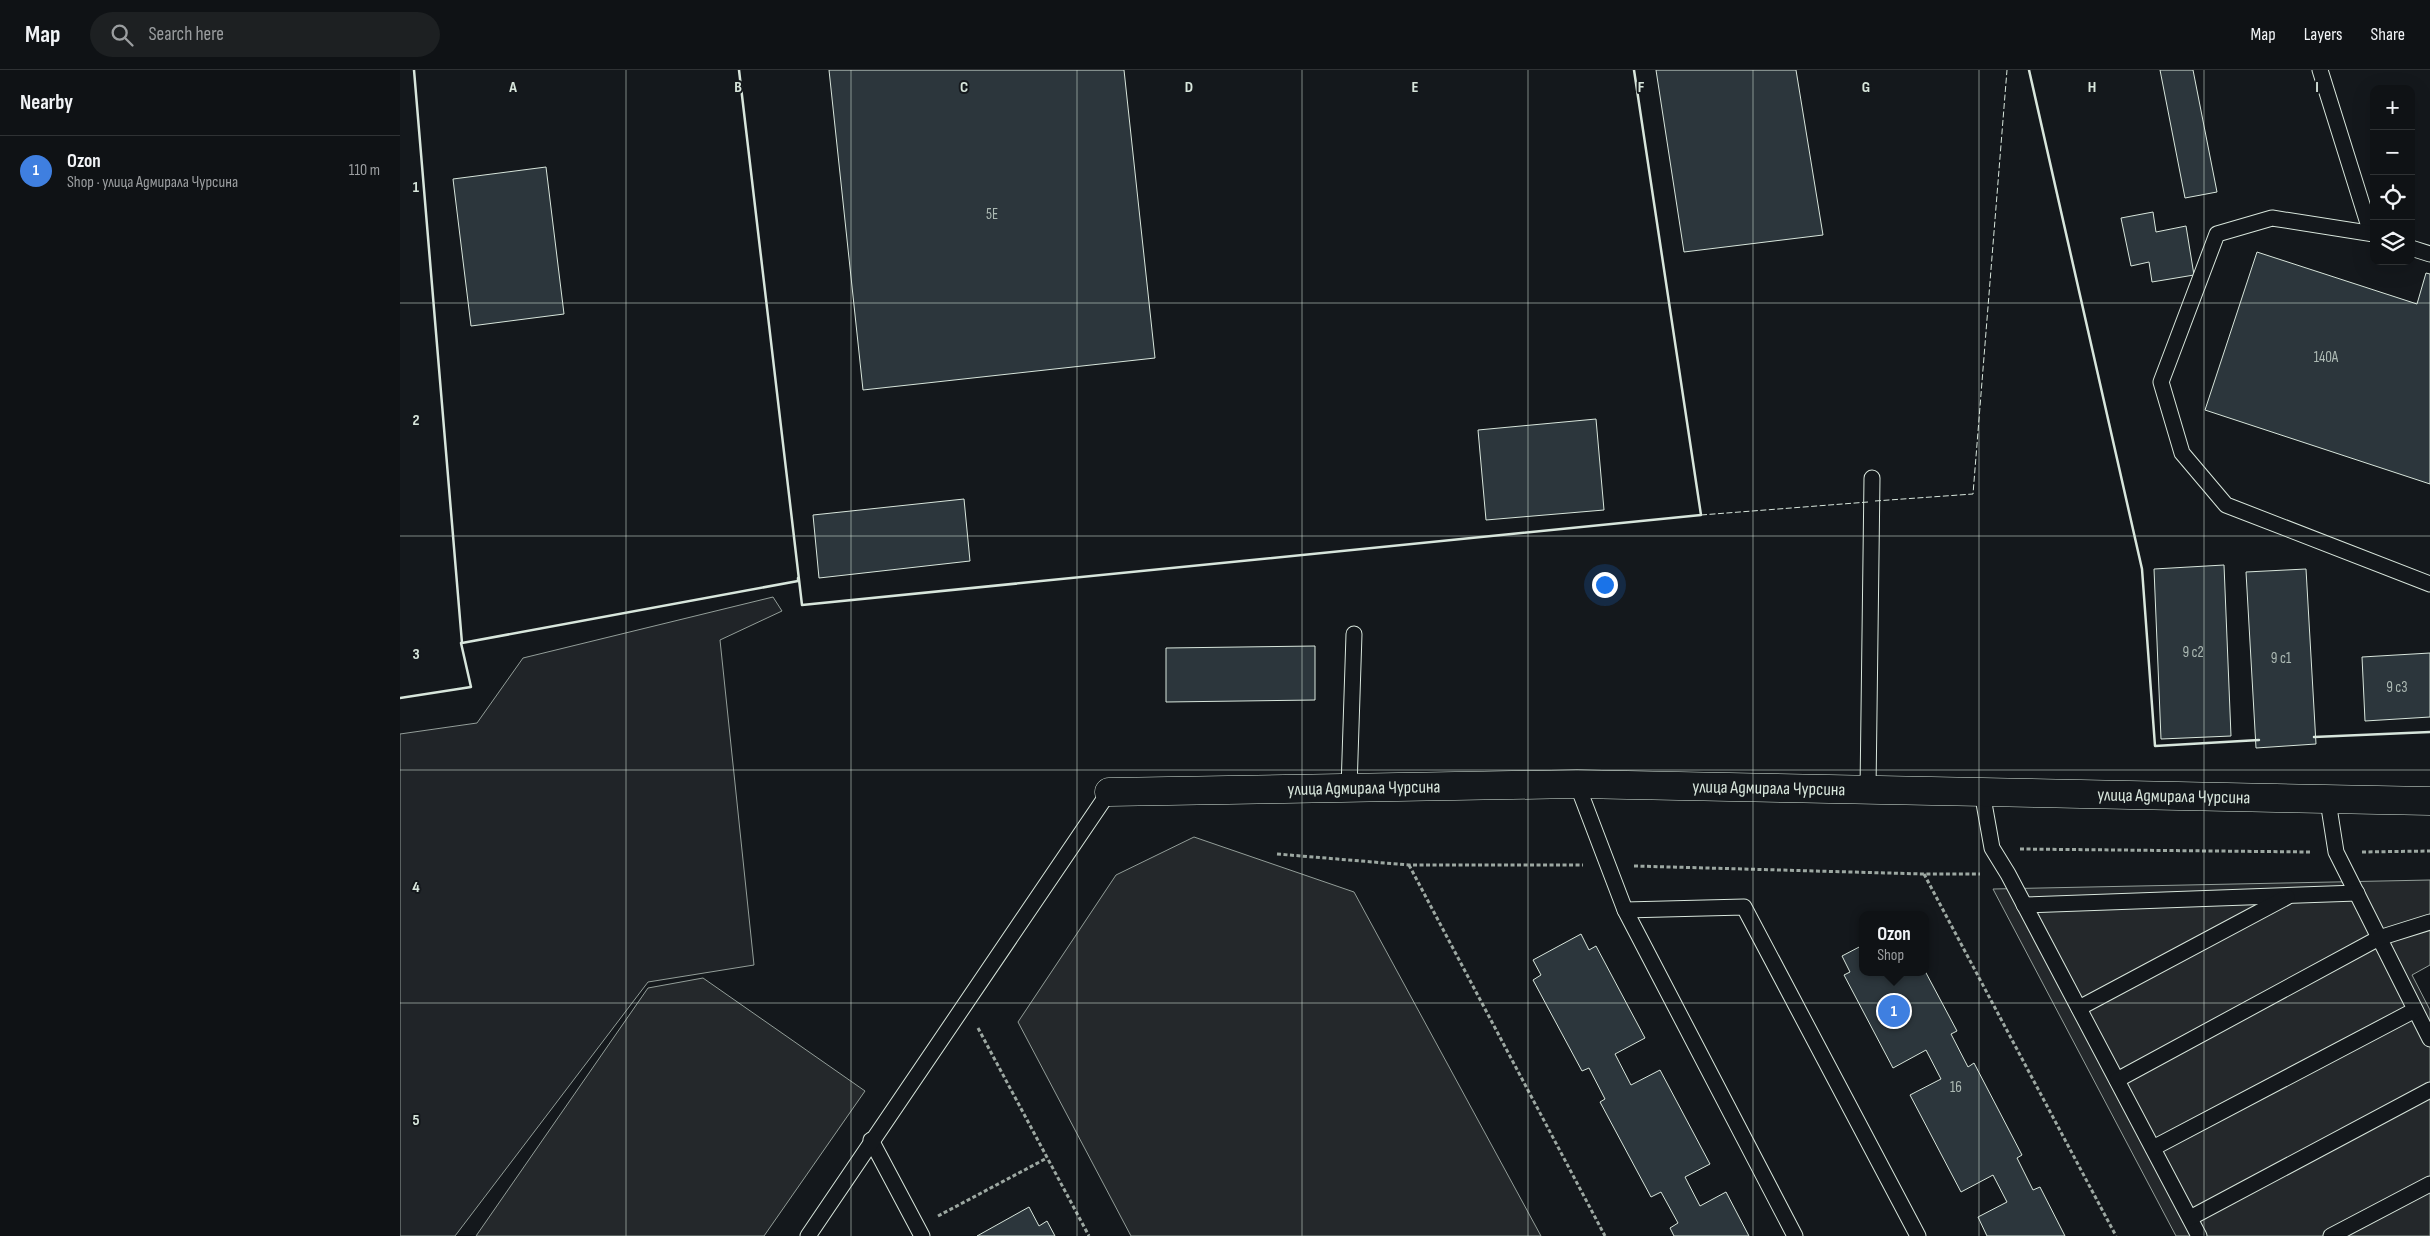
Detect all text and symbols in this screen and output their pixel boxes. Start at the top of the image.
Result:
search box [90,12,440,57]
text: Map [25,20,60,49]
icon: search [108,21,136,49]
text: Search here [148,23,224,46]
text: Map [2251,24,2276,45]
text: Layers [2304,24,2343,45]
text: Share [2371,24,2405,45]
text: A [508,78,517,97]
text: B [734,78,742,97]
text: C [960,78,968,97]
text: D [1185,78,1193,97]
text: E [1412,78,1419,97]
text: F [1638,78,1645,97]
text: G [1862,78,1870,97]
text: H [2088,78,2096,97]
text: I [2315,78,2319,97]
map controls [2370,85,2415,265]
button: + [2370,85,2415,130]
text: Nearby [20,90,73,115]
button: − [2370,130,2415,175]
text: Ozon [67,150,101,173]
text: 1 [33,161,39,180]
text: 110 m [349,161,380,180]
text: Shop · улица Адмирала Чурсина [67,173,238,192]
button: locate [2370,175,2415,220]
text: 1 [413,178,420,197]
house number: 5Е [986,205,998,224]
button: layers [2370,220,2415,265]
house number: 140А [2314,348,2339,367]
text: 2 [412,411,420,430]
your location [1592,572,1618,598]
house number: 9 с2 [2182,643,2204,662]
text: 3 [412,645,420,664]
house number: 9 с1 [2271,649,2292,668]
house number: 9 с3 [2386,678,2408,697]
street label: улица Адмирала Чурсина [1287,776,1441,799]
street label: улица Адмирала Чурсина [1692,776,1846,800]
street label: улица Адмирала Чурсина [2097,784,2251,808]
text: 4 [412,878,420,897]
popup [1859,911,1929,976]
text: Ozon [1877,923,1911,946]
text: Shop [1877,946,1904,965]
pin: 1 [1878,992,1910,1030]
house number: 16 [1950,1078,1962,1097]
text: 5 [412,1111,420,1130]

